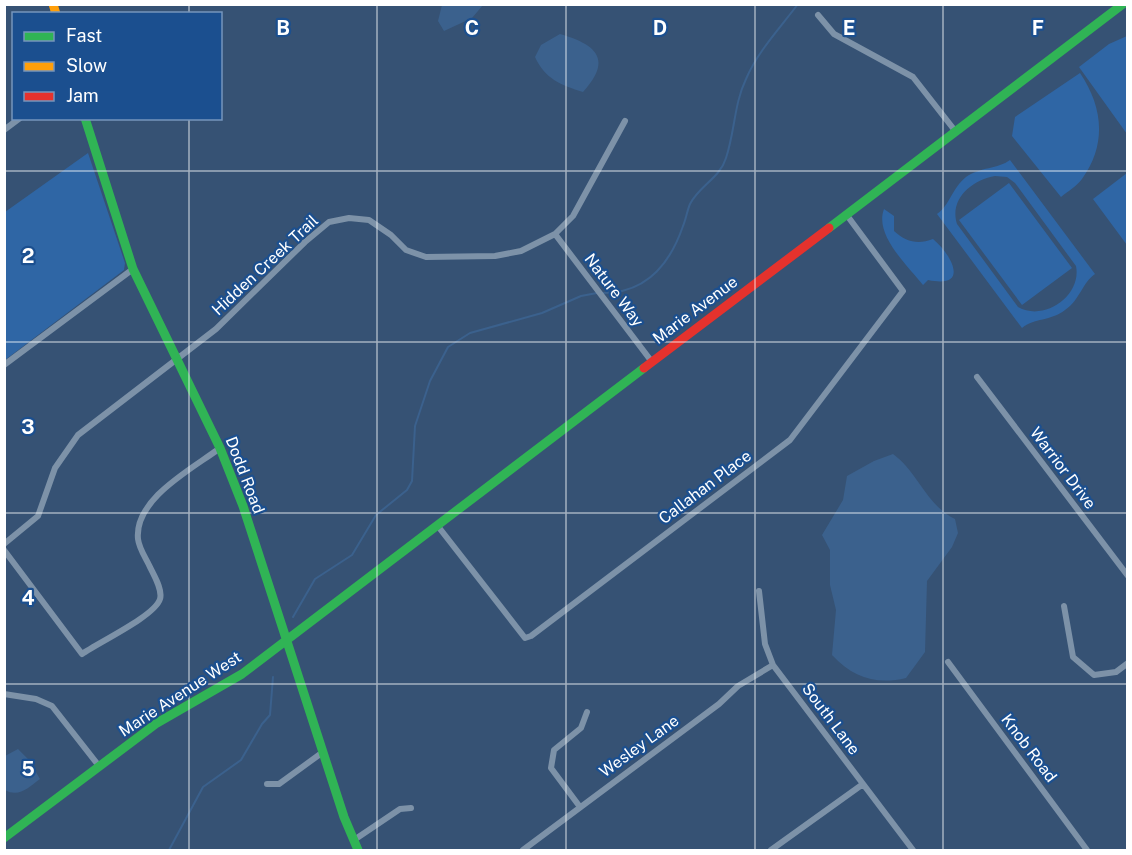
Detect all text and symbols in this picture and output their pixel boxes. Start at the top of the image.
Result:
legend [12,12,222,120]
text: B [276,16,290,40]
text: C [465,16,479,40]
text: D [653,16,667,40]
text: E [843,16,855,40]
text: F [1032,16,1044,40]
text: Fast [66,25,102,46]
text: Slow [66,55,107,76]
text: Jam [66,85,99,106]
street label: Hidden Creek Trail [208,211,322,319]
text: 2 [22,244,34,268]
street label: Nature Way [580,250,648,331]
street label: Marie Avenue [649,272,741,348]
text: 3 [21,415,35,439]
street label: Warrior Drive [1026,423,1100,513]
street label: Dodd Road [222,434,268,516]
street label: Callahan Place [655,446,755,528]
text: 4 [21,586,35,610]
street label: Marie Avenue West [115,647,245,741]
street label: South Lane [798,680,864,758]
street label: Knob Road [997,710,1061,786]
street label: Wesley Lane [596,711,682,781]
text: 5 [21,757,35,781]

